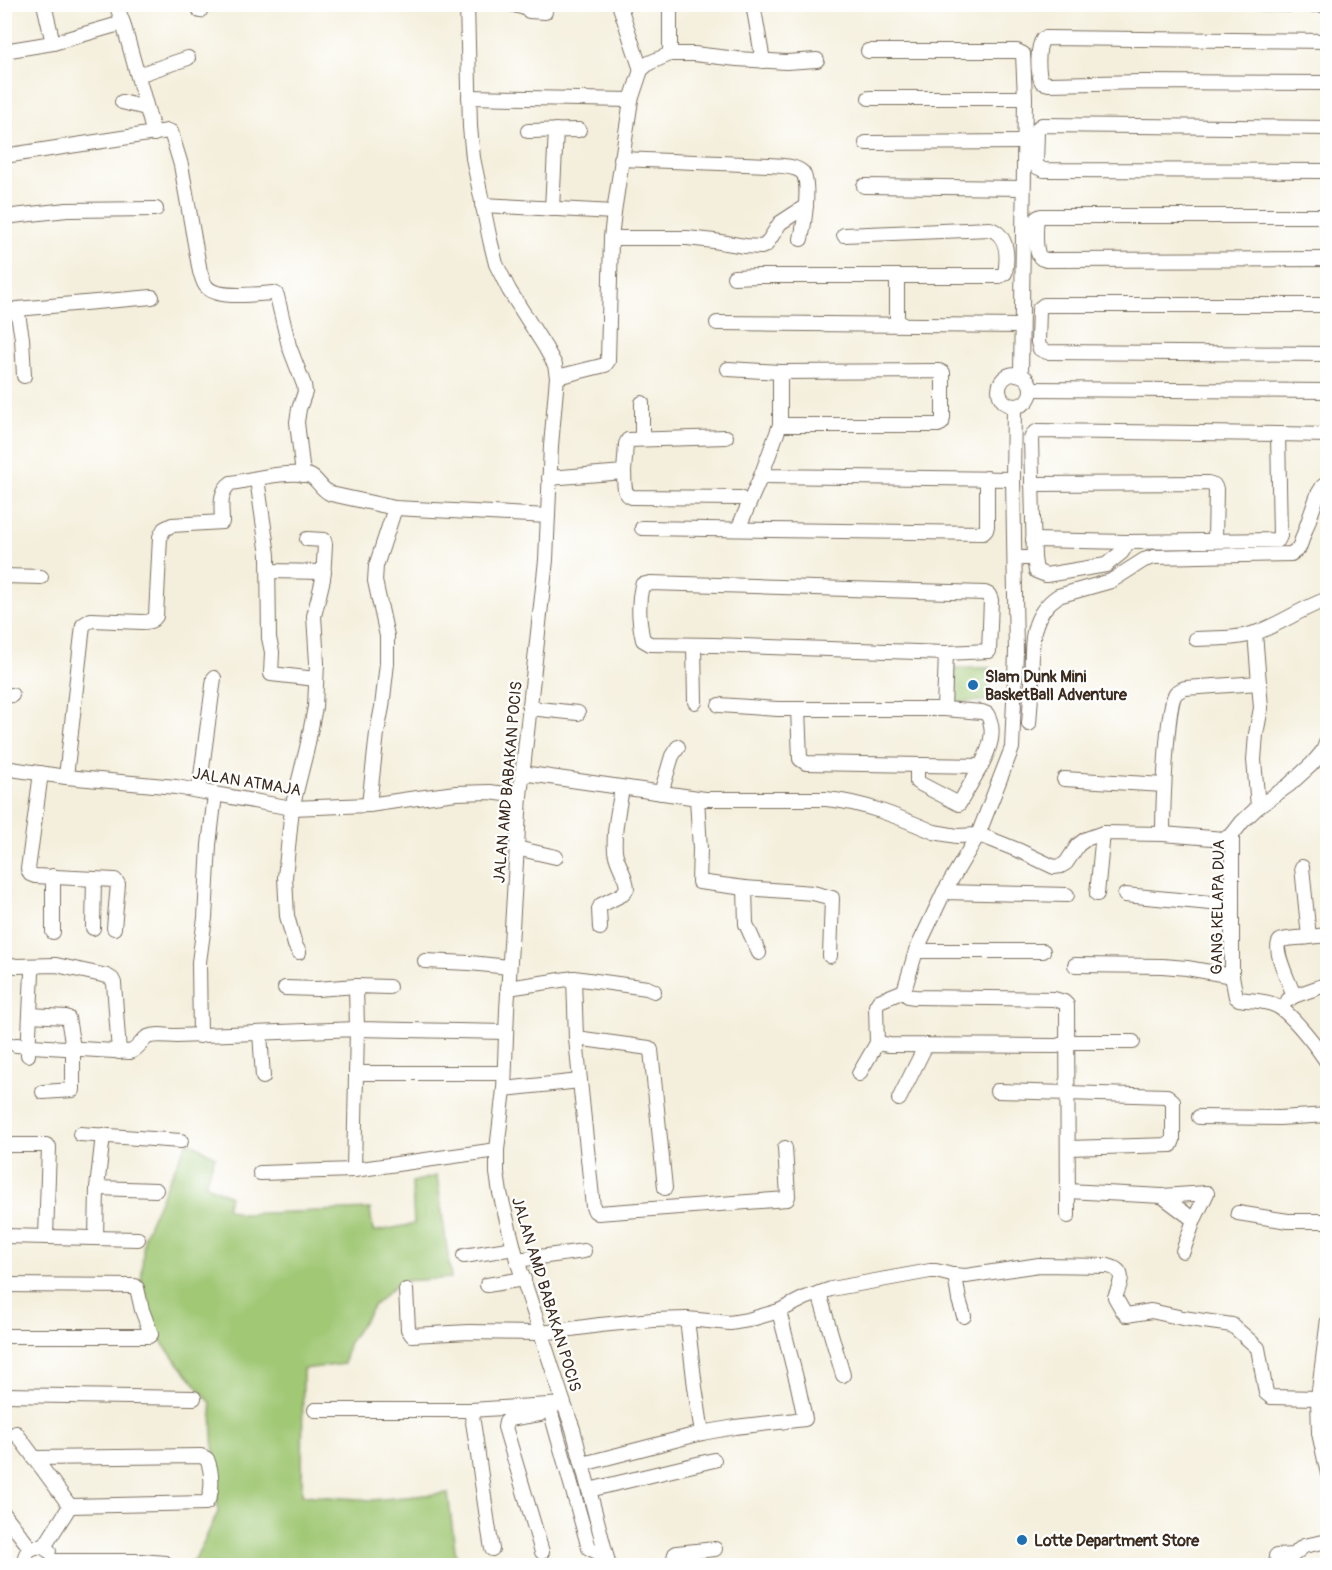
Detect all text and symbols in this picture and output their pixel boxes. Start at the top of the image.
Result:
place label: Slam Dunk Mini BasketBall Adventure [985,667,1128,705]
marker: Slam Dunk Mini BasketBall Adventure [966,678,980,692]
street label: JALAN AMD BABAKAN POCIS [489,680,527,884]
street label: JALAN ATMAJA [191,764,303,800]
street label: GANG KELAPA DUA [1207,839,1229,975]
street label: JALAN AMD BABAKAN POCIS [507,1194,585,1394]
place label: Lotte Department Store [1034,1531,1200,1551]
marker: Lotte Department Store [1015,1533,1029,1547]

